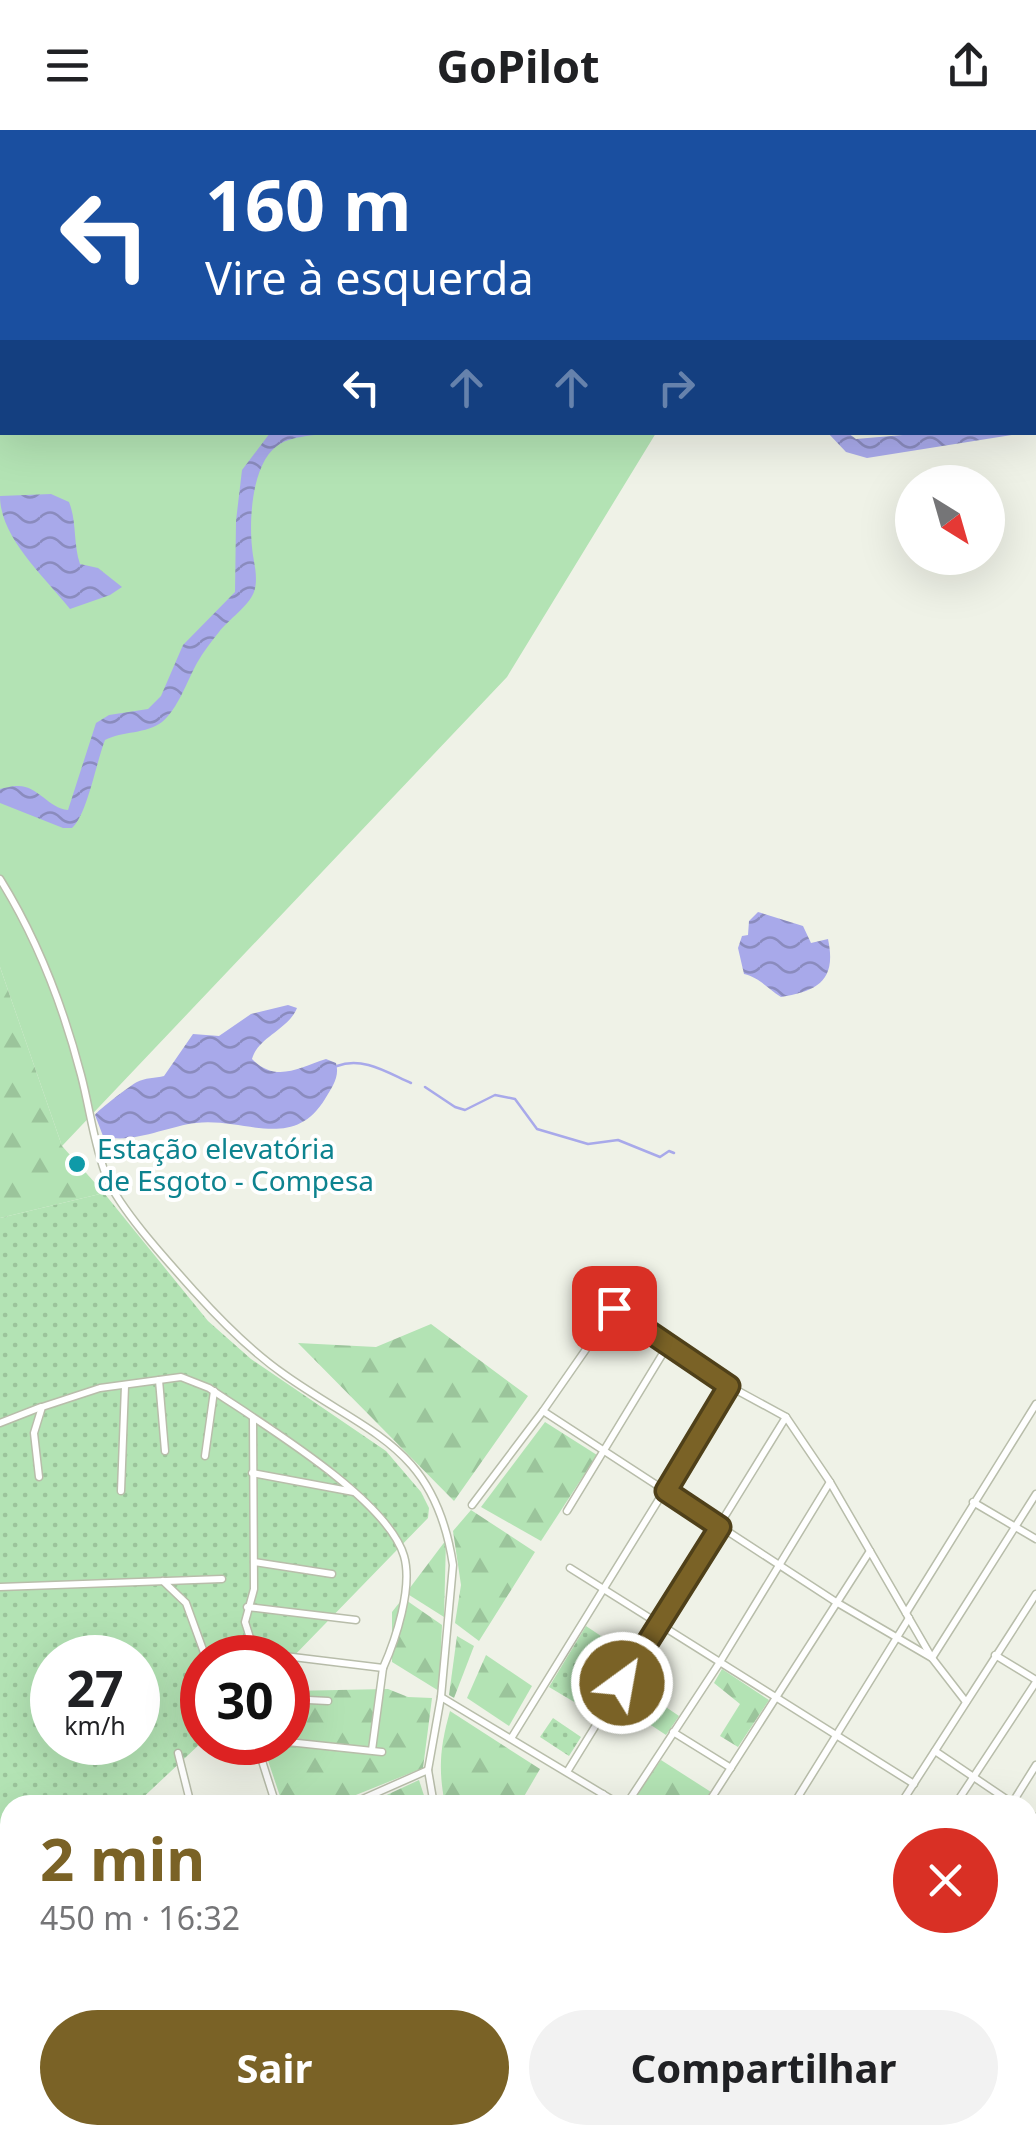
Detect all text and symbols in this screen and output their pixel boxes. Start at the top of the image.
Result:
text: GoPilot [436,35,600,96]
icon: menu [40,38,95,93]
icon: share [941,38,996,93]
text: 160 m [205,156,412,252]
icon: left [40,170,170,300]
text: Vire à esquerda [205,247,534,308]
icon: left [334,360,389,415]
icon: ahead [439,360,494,415]
icon: ahead [544,360,599,415]
icon: right [649,360,704,415]
north arrow [895,465,1005,575]
map controls [895,465,1005,575]
place label: Estação elevatória de Esgoto - Compesa [97,1129,374,1199]
marker: Estação elevatória de Esgoto - Compesa [66,1153,88,1175]
pin [572,1266,657,1351]
icon: arrive [587,1281,642,1336]
position arrow [570,1631,674,1735]
speed limit sign: 30 [180,1635,310,1765]
text: 27 [66,1654,124,1722]
text: km/h [64,1708,126,1742]
text: 2 min [40,1817,205,1899]
button: close [893,1828,998,1933]
text: 450 m · 16:32 [40,1896,240,1939]
button: Sair [40,2010,509,2125]
button: Compartilhar [529,2010,998,2125]

